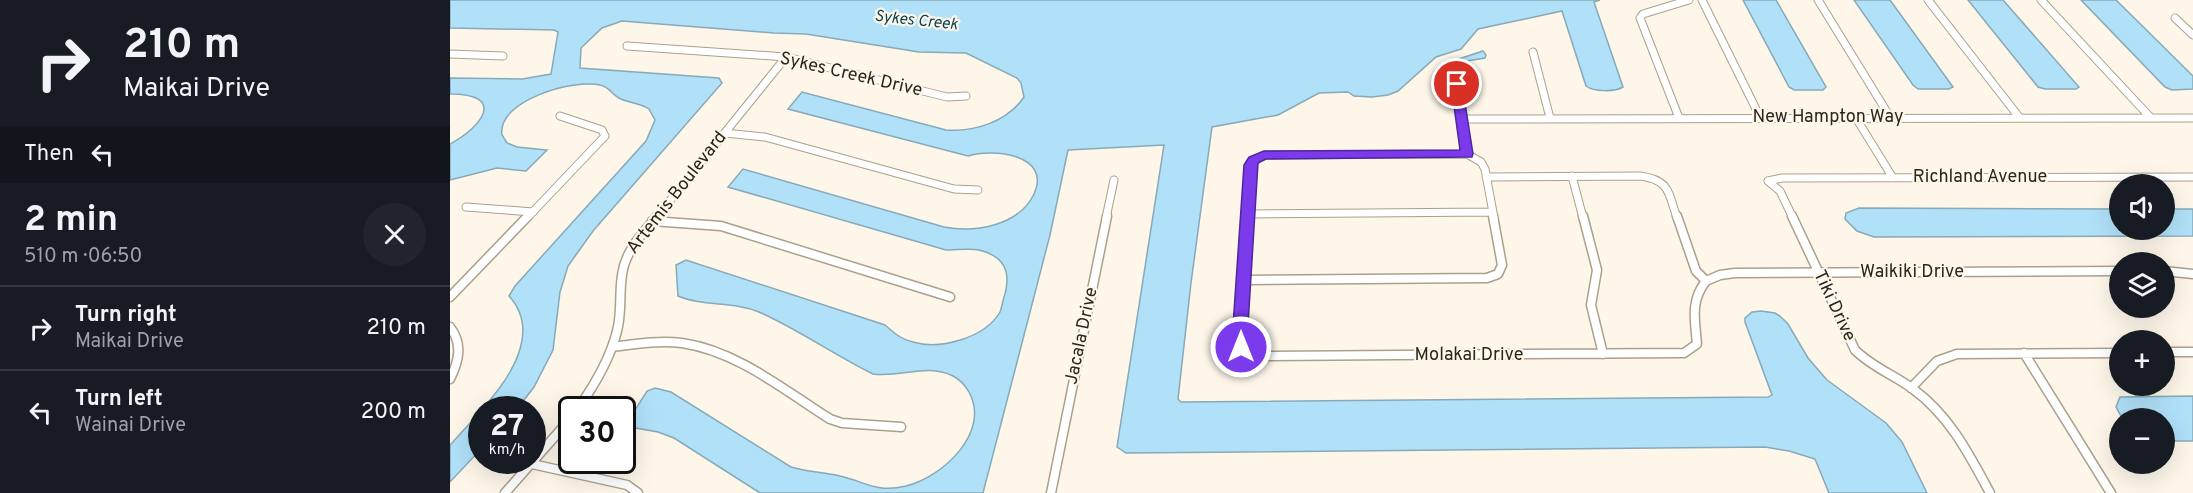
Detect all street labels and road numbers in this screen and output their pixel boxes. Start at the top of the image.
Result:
street label: Sykes Creek Drive [778,47,924,103]
street label: New Hampton Way [1753,106,1903,129]
street label: Artemis Boulevard [622,127,732,259]
street label: Richland Avenue [1913,166,2047,189]
street label: Waikiki Drive [1860,261,1964,284]
street label: Tiki Drive [1808,267,1860,345]
street label: Jacala Drive [1060,285,1104,387]
street label: Molakai Drive [1415,344,1523,367]

